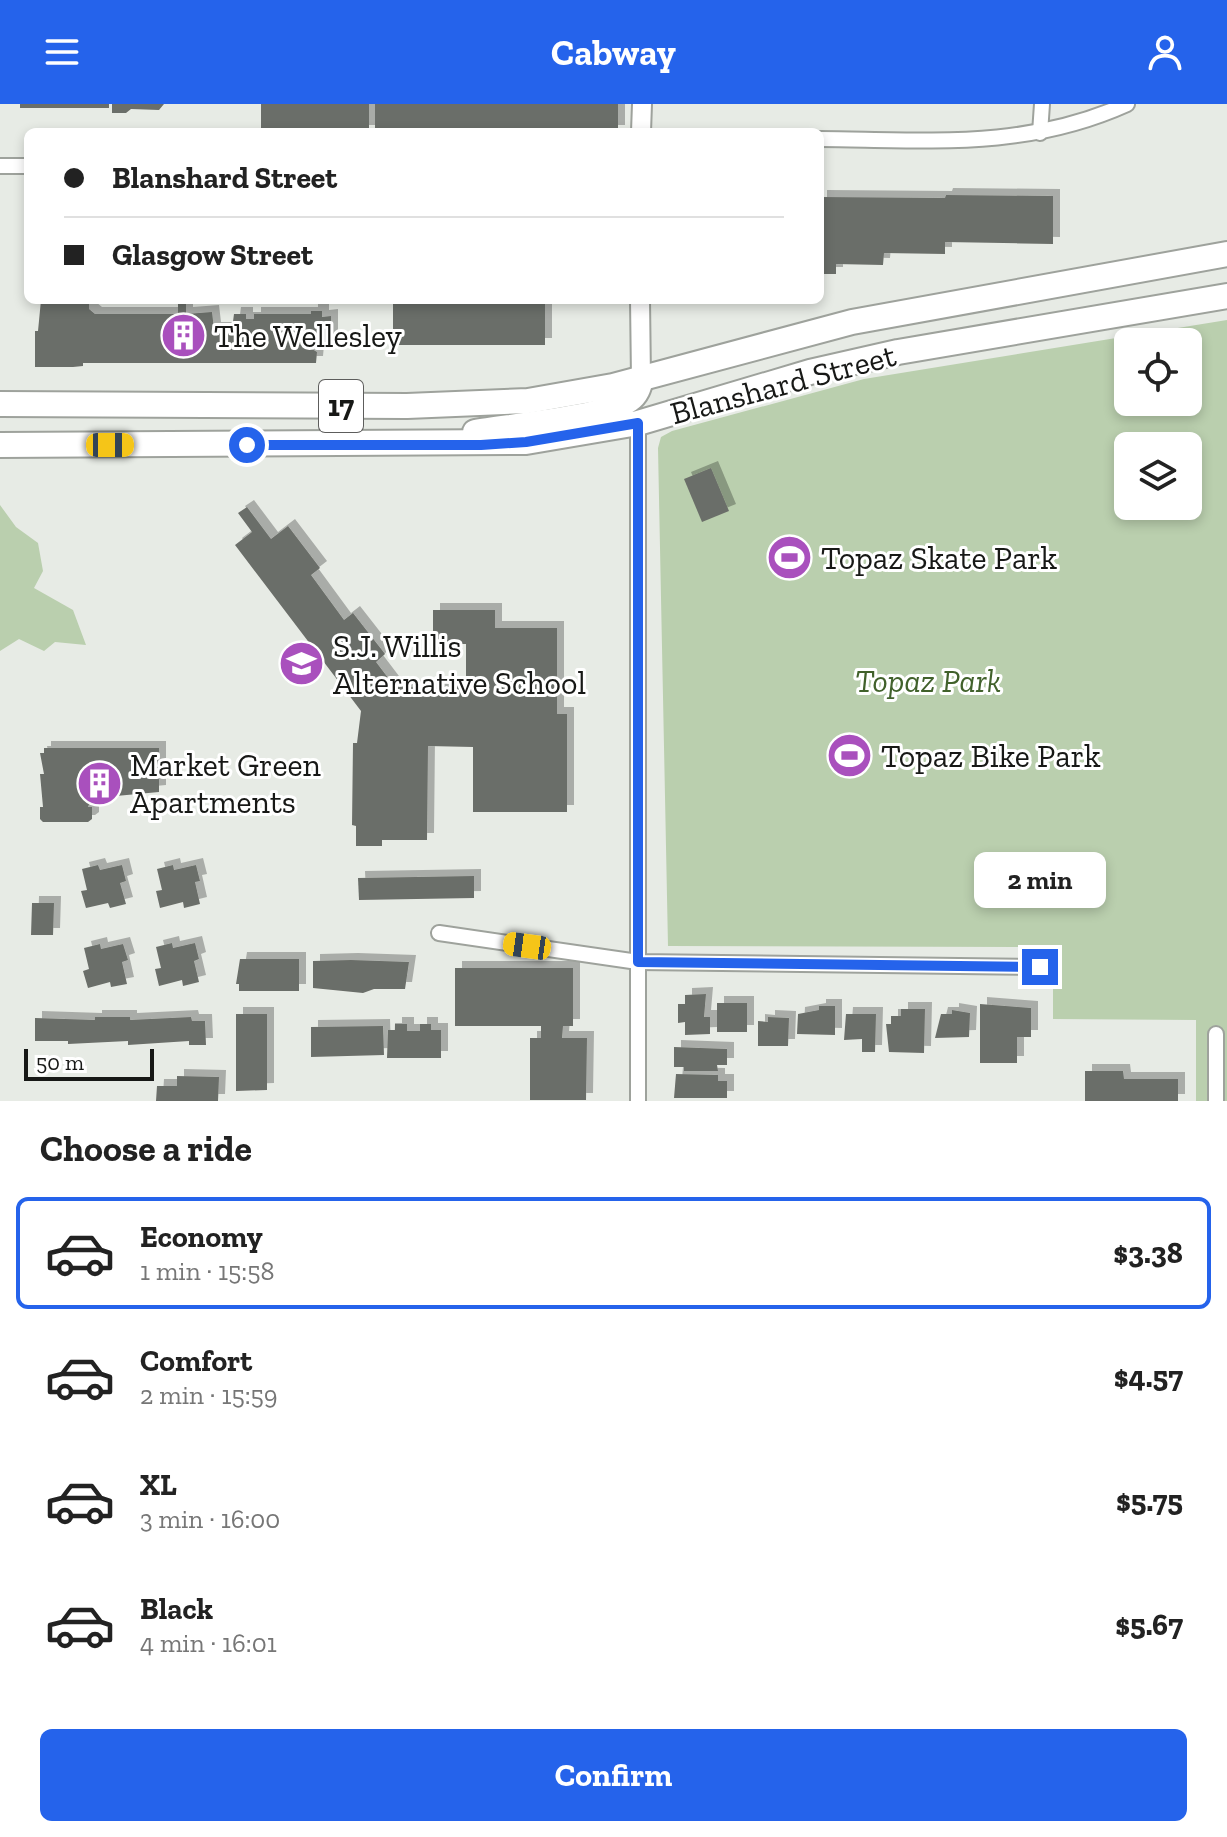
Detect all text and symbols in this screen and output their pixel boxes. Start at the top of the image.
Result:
icon: menu [40,30,84,74]
icon: person [1143,30,1187,74]
text: Cabway [551,31,676,74]
text: Blanshard Street [112,160,337,196]
text: Glasgow Street [112,237,313,273]
building icon: The Wellesley [159,312,207,360]
place label: The Wellesley [214,317,403,355]
map controls [1114,328,1202,520]
button: locate [1114,328,1202,416]
street label: Blanshard Street [666,336,900,432]
road number: 17 [319,380,363,432]
route start [229,427,265,463]
button: layers [1114,432,1202,520]
car [86,433,134,457]
sports icon: Topaz Skate Park [766,534,814,582]
place label: Topaz Skate Park [821,539,1058,577]
place label: S.J. Willis Alternative School [333,627,586,702]
school or university icon: S.J. Willis Alternative School [278,640,326,688]
park label: Topaz Park [855,662,1001,700]
sports icon: Topaz Bike Park [826,732,874,780]
place label: Topaz Bike Park [881,737,1101,775]
place label: Market Green Apartments [130,746,322,821]
building icon: Market Green Apartments [75,759,123,807]
callout: 2 min [974,851,1106,907]
text: 2 min [1008,864,1072,896]
car [502,931,552,961]
route end [1022,949,1058,985]
scale bar [24,1045,154,1081]
text: 50 m [36,1049,84,1076]
text: Choose a ride [40,1127,252,1170]
icon: car [44,1217,116,1289]
text: Economy [140,1219,263,1255]
text: $3.38 [1113,1235,1183,1271]
text: 1 min · 15:58 [140,1255,274,1287]
icon: car [44,1341,116,1413]
text: Comfort [140,1343,252,1379]
text: $4.57 [1114,1359,1183,1395]
text: 2 min · 15:59 [140,1379,278,1411]
icon: car [44,1465,116,1537]
text: XL [140,1467,177,1503]
text: $5.75 [1116,1483,1183,1519]
text: 3 min · 16:00 [140,1503,280,1535]
icon: car [44,1589,116,1661]
text: Black [140,1591,213,1627]
text: $5.67 [1115,1607,1183,1643]
text: 4 min · 16:01 [140,1627,277,1659]
button: Confirm [40,1729,1187,1821]

